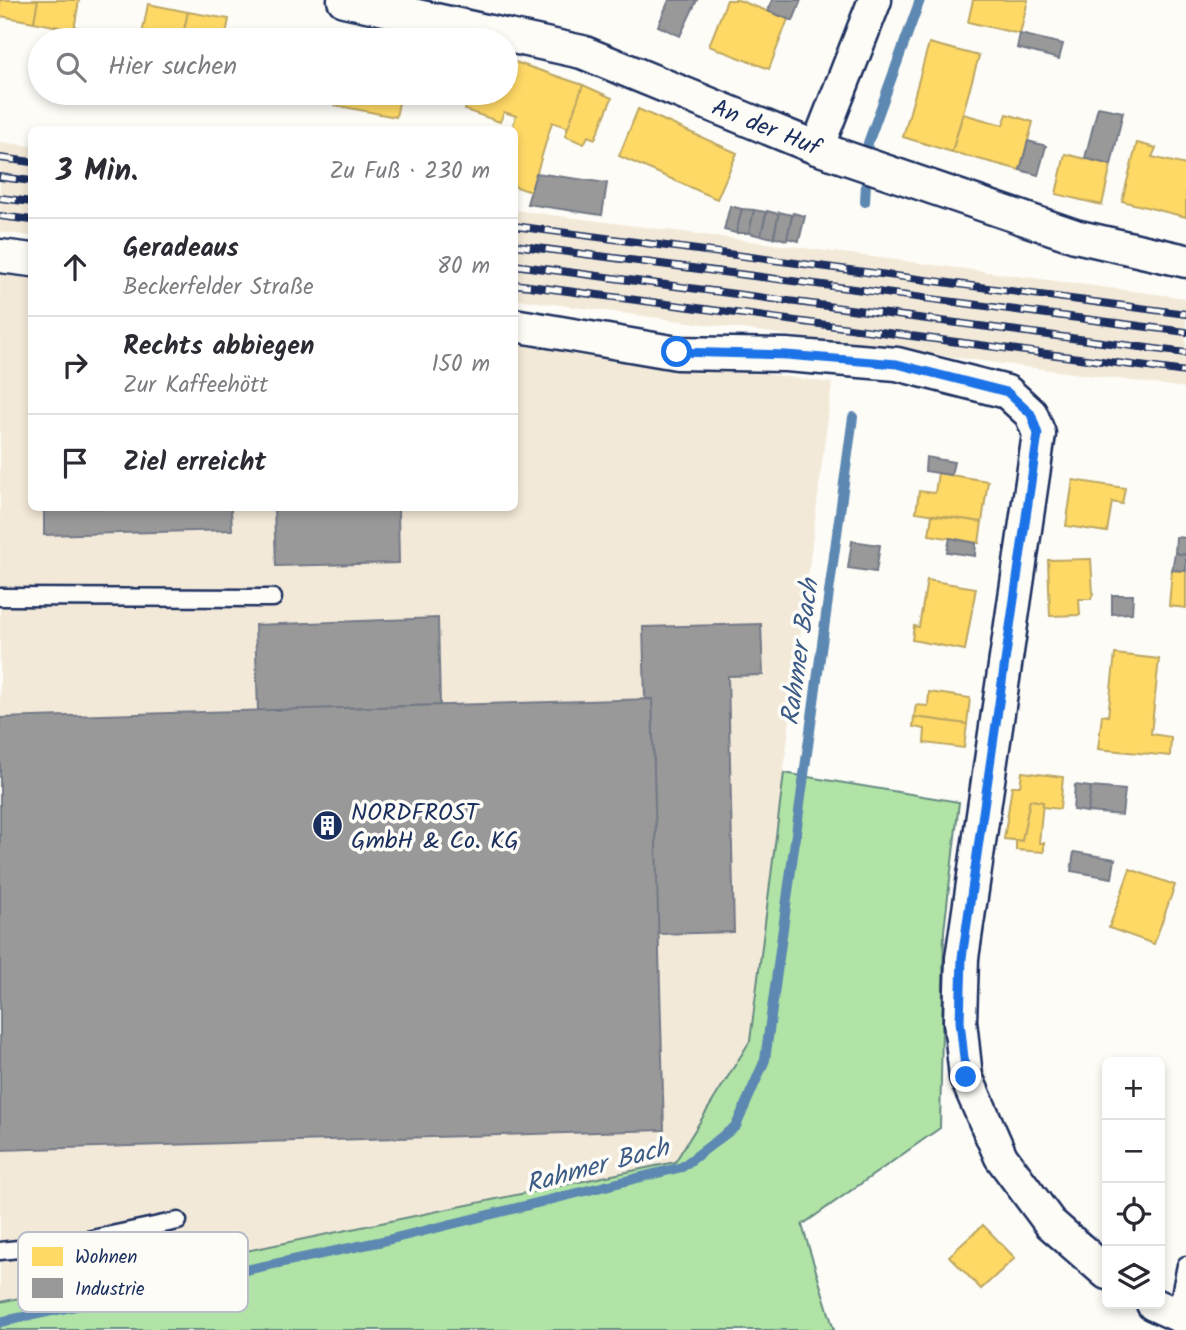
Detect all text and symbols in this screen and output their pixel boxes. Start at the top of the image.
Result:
search box [28,28,518,105]
text: Hier suchen [108,46,237,88]
icon: search [52,48,90,86]
street label: An der Huf [705,89,828,169]
text: 3 Min. [56,148,138,196]
text: Zu Fuß · 230 m [329,154,490,190]
text: Geradeaus [123,228,239,270]
icon: ahead [56,248,94,286]
text: 80 m [437,249,490,285]
text: Beckerfelder Straße [123,270,314,306]
text: Rechts abbiegen [123,326,314,368]
route start [661,336,692,367]
icon: right [56,346,94,384]
text: 150 m [431,347,490,383]
text: Zur Kaffeehött [123,368,268,404]
text: Ziel erreicht [123,442,266,484]
icon: arrive [56,444,94,482]
water label: Rahmer Bach [770,575,832,728]
place label: NORDFROST GmbH & Co. KG [351,794,519,861]
building icon: NORDFROST GmbH & Co. KG [311,809,345,843]
map controls [1102,1057,1165,1309]
button: + [1102,1057,1165,1120]
route end [950,1061,981,1092]
button: − [1102,1120,1165,1183]
water label: Rahmer Bach [521,1127,676,1206]
button: locate [1102,1183,1165,1246]
legend [18,1232,248,1312]
text: Wohnen [75,1243,137,1273]
button: layers [1102,1246,1165,1309]
text: Industrie [75,1275,145,1305]

